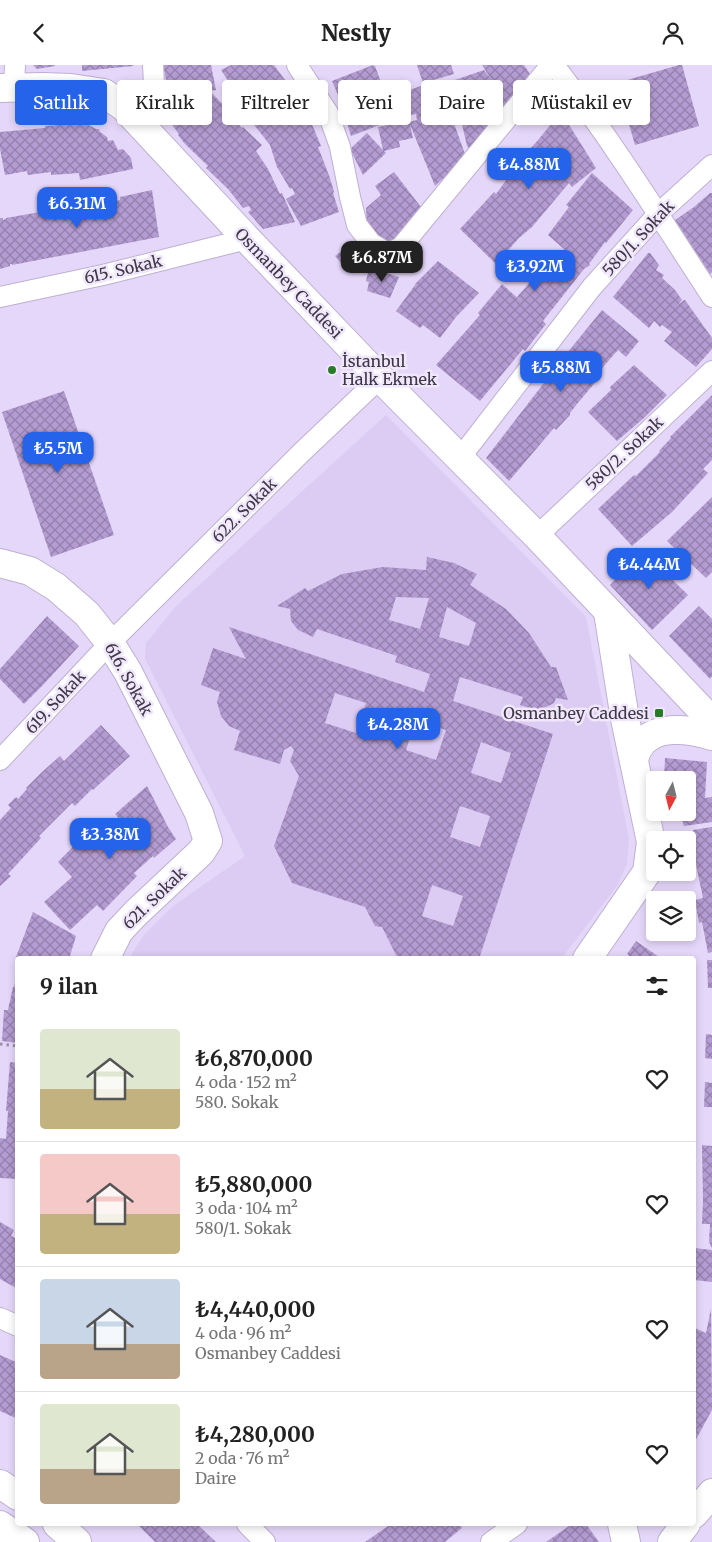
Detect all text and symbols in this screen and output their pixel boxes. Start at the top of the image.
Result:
icon: back [25,19,53,47]
text: Nestly [321,19,391,47]
icon: person [659,19,687,47]
chip: Satılık [15,80,107,125]
chip: Kiralık [117,80,212,125]
chip: Filtreler [222,80,328,125]
chip: Yeni [338,80,411,125]
chip: Daire [421,80,503,125]
chip: Müstakil ev [513,80,650,125]
pin: ₺4.88M [488,147,570,190]
text: ₺4.88M [498,154,560,174]
pin: ₺6.31M [36,186,118,229]
text: ₺6.31M [48,193,106,213]
street label: 580/1. Sokak [598,195,679,280]
street label: Osmanbey Caddesi [231,224,347,342]
pin: ₺6.87M [341,241,423,283]
text: ₺6.87M [352,247,412,267]
pin: ₺3.92M [494,249,576,292]
street label: 615. Sokak [82,250,165,288]
text: ₺3.92M [506,256,564,276]
place label: İstanbul Halk Ekmek [342,351,438,389]
pin: ₺5.88M [520,351,602,393]
text: ₺5.88M [531,357,591,377]
marker: İstanbul Halk Ekmek [326,364,338,376]
street label: 580/2. Sokak [581,411,668,494]
pin: ₺5.5M [23,431,93,474]
text: ₺5.5M [34,438,82,458]
street label: 622. Sokak [207,473,281,547]
pin: ₺4.44M [608,547,690,590]
text: ₺4.44M [618,554,680,574]
street label: 616. Sokak [101,639,158,720]
street label: 619. Sokak [21,666,90,738]
place label: Osmanbey Caddesi [503,703,649,723]
pin: ₺4.28M [357,707,439,750]
marker: Osmanbey Caddesi [653,707,665,719]
text: ₺4.28M [367,714,429,734]
north arrow [646,771,696,821]
map controls [646,771,696,941]
pin: ₺3.38M [69,817,151,860]
text: ₺3.38M [81,824,139,844]
button: locate [646,831,696,881]
street label: 621. Sokak [118,862,191,933]
button: layers [646,891,696,941]
icon: filters [643,972,671,1000]
text: 9 ilan [40,973,98,1000]
text: ₺6,870,000 [195,1045,313,1072]
icon: home [80,1049,140,1109]
icon: heart [643,1065,671,1093]
text: 4 oda · 152 m² [195,1072,297,1092]
text: 580. Sokak [195,1092,279,1112]
text: ₺5,880,000 [195,1171,312,1198]
icon: home [80,1174,140,1234]
icon: heart [643,1190,671,1218]
text: 3 oda · 104 m² [195,1198,298,1218]
text: 580/1. Sokak [195,1218,291,1238]
text: ₺4,440,000 [195,1296,315,1323]
icon: home [80,1299,140,1359]
icon: heart [643,1315,671,1343]
text: 4 oda · 96 m² [195,1323,291,1343]
text: Osmanbey Caddesi [195,1343,341,1363]
text: ₺4,280,000 [195,1421,315,1448]
icon: home [80,1424,140,1484]
icon: heart [643,1440,671,1468]
text: 2 oda · 76 m² [195,1448,289,1468]
text: Daire [195,1468,236,1488]

